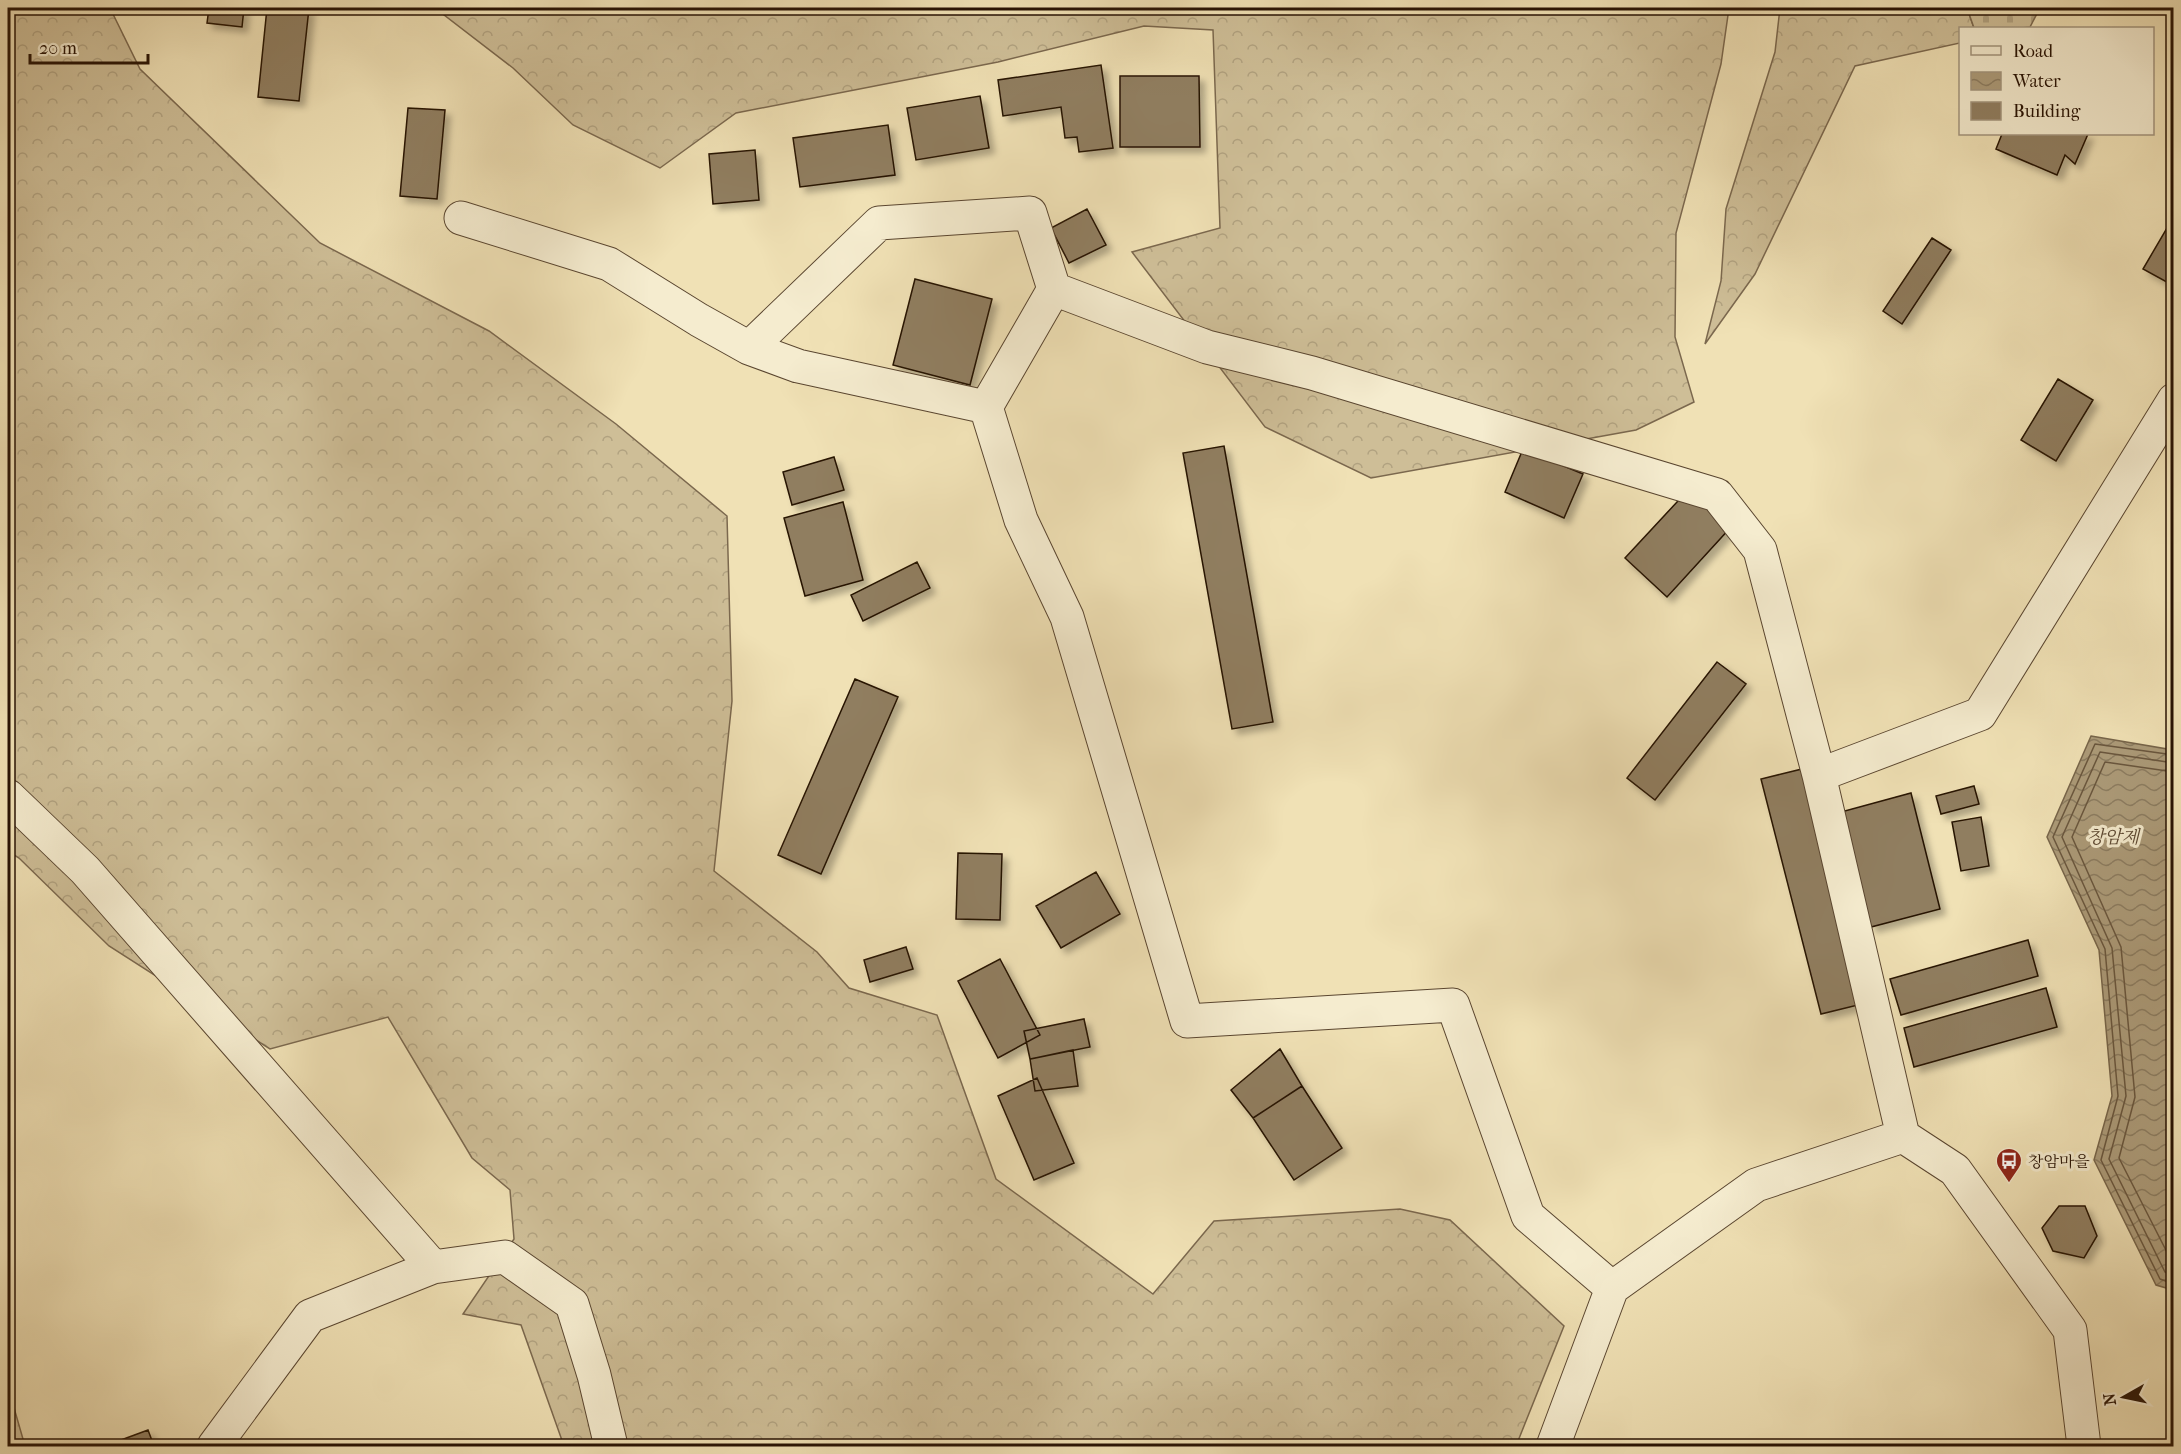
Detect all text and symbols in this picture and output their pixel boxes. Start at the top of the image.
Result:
scale bar [30,27,148,65]
legend [1959,27,2154,135]
text: 20 m [39,38,77,59]
text: Road [2013,41,2053,62]
text: Water [2012,71,2061,92]
text: Building [2013,101,2081,122]
water label: 창암제 [2087,827,2142,848]
bus stop icon: 창암마을 [1994,1146,2024,1184]
place label: 창암마을 [2028,1152,2090,1171]
north arrow [2094,1367,2154,1427]
text: N [2099,1391,2120,1407]

